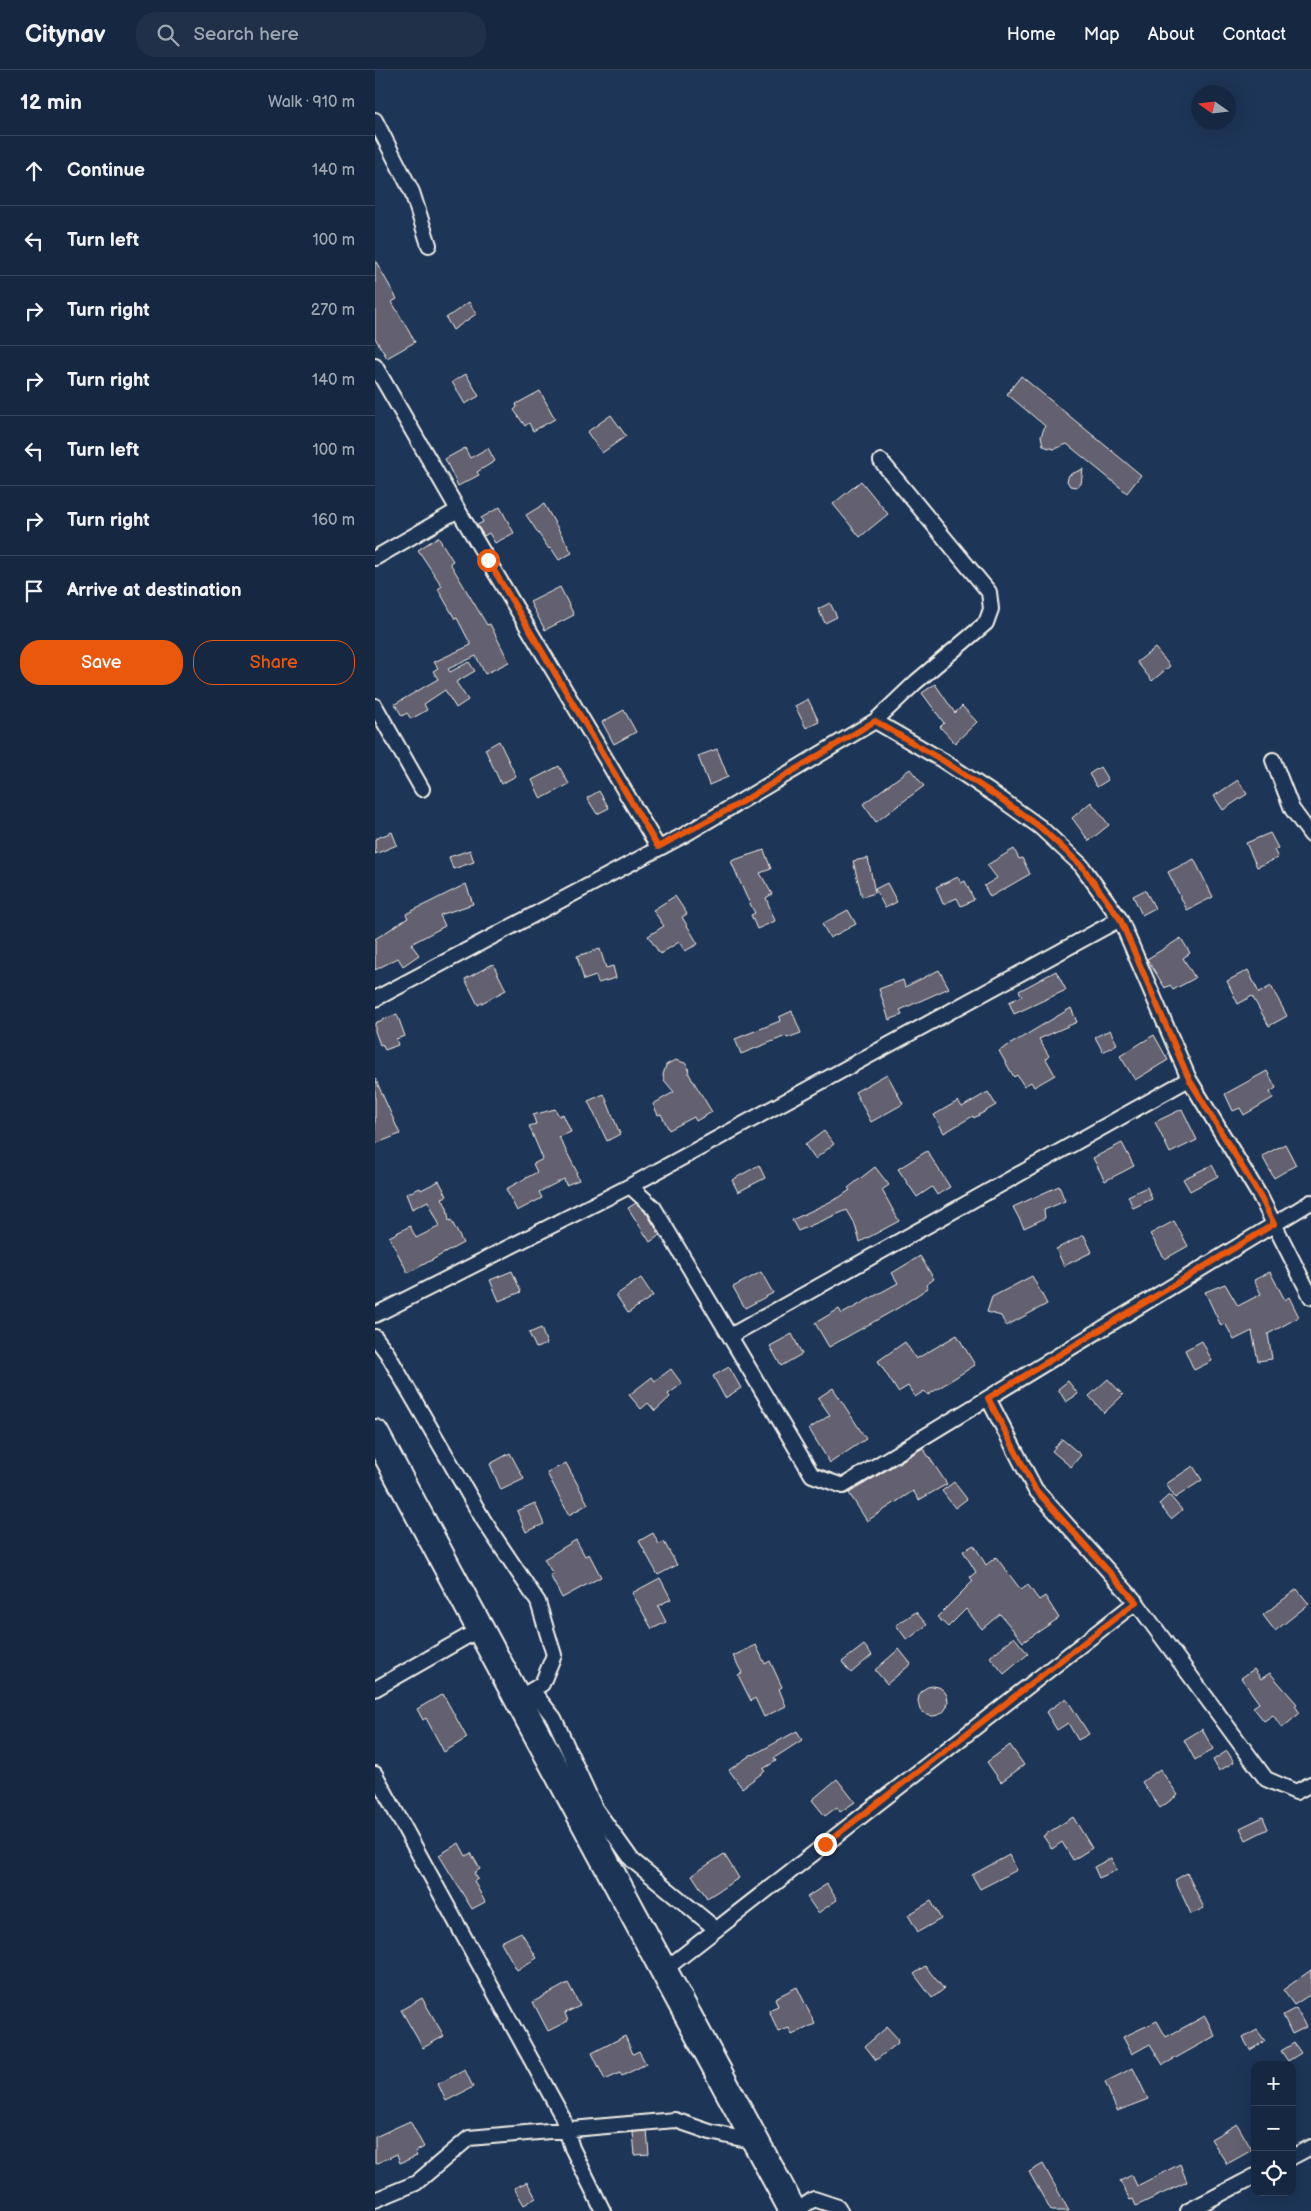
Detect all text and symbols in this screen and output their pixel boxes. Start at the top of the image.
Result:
search box [136,12,486,57]
text: Citynav [25,20,106,49]
icon: search [154,21,182,49]
text: Search here [194,23,299,46]
text: Home [1007,24,1056,45]
text: Map [1084,24,1120,45]
text: About [1148,24,1195,45]
text: Contact [1223,24,1286,45]
north arrow [1191,85,1236,130]
text: 12 min [20,90,82,115]
text: Walk · 910 m [268,93,355,112]
icon: ahead [20,157,48,185]
text: Continue [67,159,145,182]
text: 140 m [312,161,355,180]
icon: left [20,227,48,255]
text: Turn left [67,229,139,252]
text: 100 m [312,231,355,250]
icon: right [20,297,48,325]
text: Turn right [67,299,150,322]
text: 270 m [311,301,355,320]
icon: right [20,367,48,395]
text: Turn right [67,369,150,392]
text: 140 m [312,371,355,390]
icon: left [20,437,48,465]
text: Turn left [67,439,139,462]
text: 100 m [312,441,355,460]
icon: right [20,507,48,535]
text: Turn right [67,509,150,532]
text: 160 m [312,511,355,530]
route start [477,549,500,572]
icon: arrive [20,577,48,605]
text: Arrive at destination [67,579,242,602]
button: Save [20,640,183,685]
button: Share [193,640,355,685]
route end [814,1833,837,1856]
map controls [1251,2061,1296,2196]
button: + [1251,2061,1296,2106]
button: − [1251,2106,1296,2151]
button: locate [1251,2151,1296,2196]

